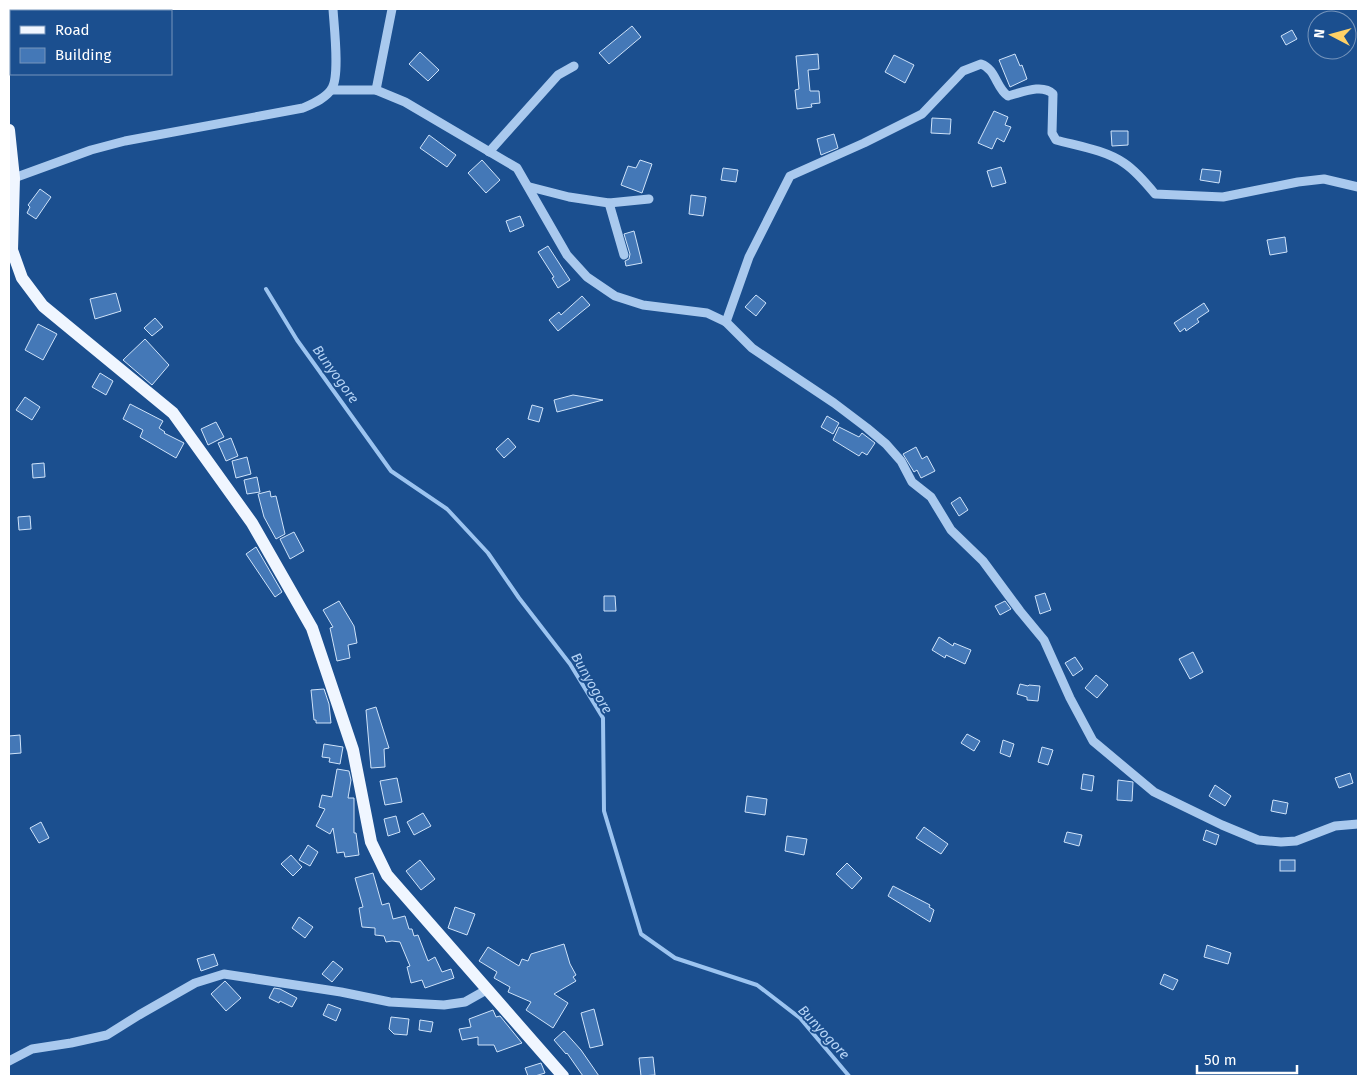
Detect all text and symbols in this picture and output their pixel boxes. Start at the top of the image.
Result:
legend [10,10,172,75]
north arrow [1307,10,1357,60]
text: Road [55,21,90,39]
text: N [1311,28,1329,39]
text: Building [55,46,111,64]
water label: Bunyogore [309,342,362,407]
water label: Bunyogore [567,650,616,717]
water label: Bunyogore [794,1002,853,1063]
scale bar [1197,1042,1297,1074]
text: 50 m [1204,1051,1237,1069]

